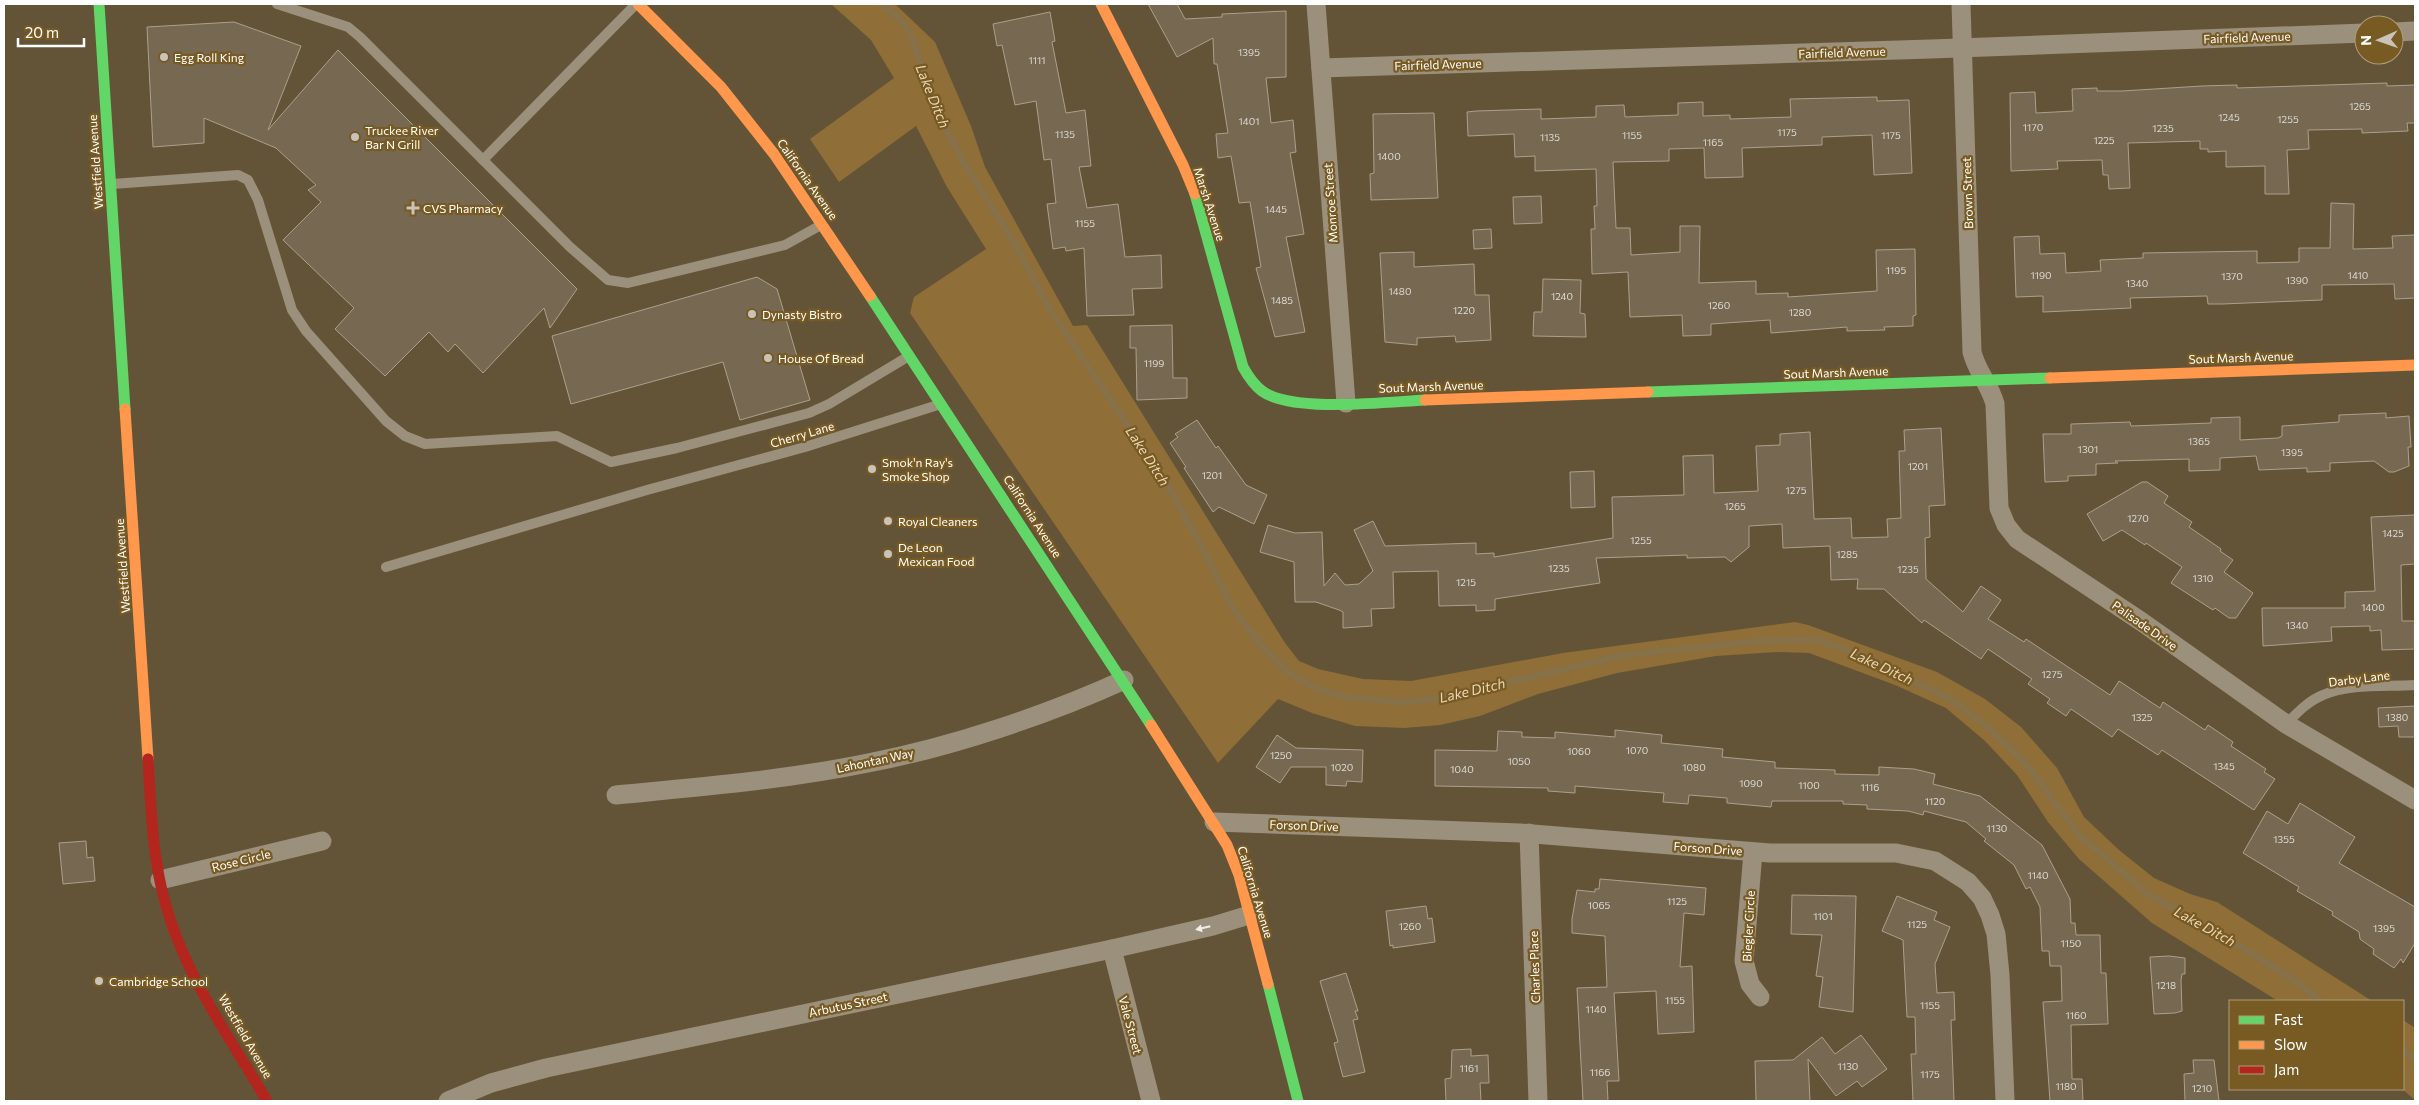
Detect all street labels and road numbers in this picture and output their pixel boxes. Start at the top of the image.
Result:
street label: Fairfield Avenue [2203,28,2291,46]
street label: Fairfield Avenue [1798,43,1886,61]
street label: Fairfield Avenue [1394,55,1482,73]
street label: Westfield Avenue [85,114,105,210]
street label: California Avenue [775,136,841,222]
street label: Brown Street [1959,157,1975,229]
street label: Monroe Street [1320,163,1340,243]
street label: Marsh Avenue [1191,165,1229,243]
street label: Sout Marsh Avenue [2188,348,2294,366]
street label: Sout Marsh Avenue [1783,363,1889,381]
street label: Sout Marsh Avenue [1378,377,1484,395]
street label: Cherry Lane [768,418,836,450]
street label: California Avenue [1001,472,1065,560]
street label: Westfield Avenue [112,518,132,614]
street label: Palisade Drive [2110,597,2180,653]
street label: Darby Lane [2328,667,2390,689]
street label: Lahontan Way [835,745,915,775]
street label: Forson Drive [1269,817,1339,833]
street label: Forson Drive [1673,839,1743,857]
street label: California Avenue [1235,844,1277,940]
street label: Rose Circle [210,846,272,874]
street label: Biegler Circle [1739,890,1757,962]
street label: Charles Place [1526,931,1542,1003]
street label: Arbutus Street [807,989,889,1019]
street label: Westfield Avenue [216,992,276,1080]
street label: Vale Street [1117,994,1145,1056]

